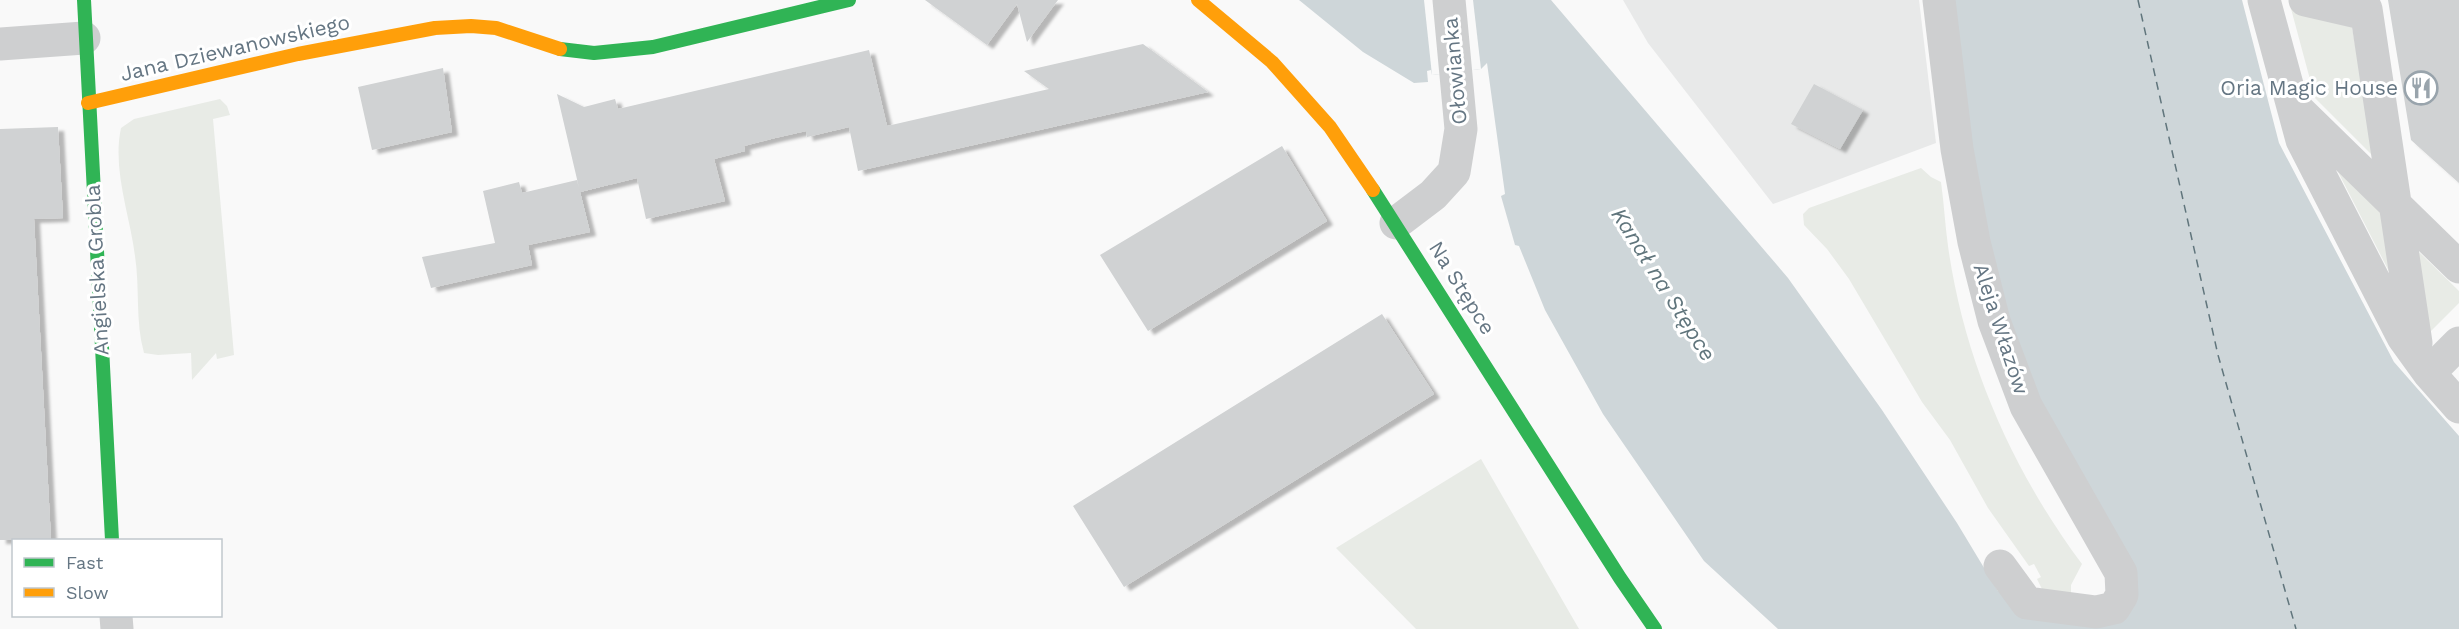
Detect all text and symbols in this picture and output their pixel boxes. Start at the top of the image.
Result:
street label: Jana Dziewanowskiego [118,9,352,86]
street label: Ołowianka [1437,16,1472,126]
restaurant icon: Oria Magic House [2403,70,2439,106]
place label: Oria Magic House [2220,75,2398,100]
street label: Angielska Grobla [80,184,113,356]
water label: Kanał na Stępce [1606,203,1721,365]
street label: Na Stępce [1424,236,1501,339]
street label: Aleja Włazów [1969,260,2034,398]
legend [12,539,222,617]
text: Fast [66,552,104,573]
text: Slow [66,582,109,603]

